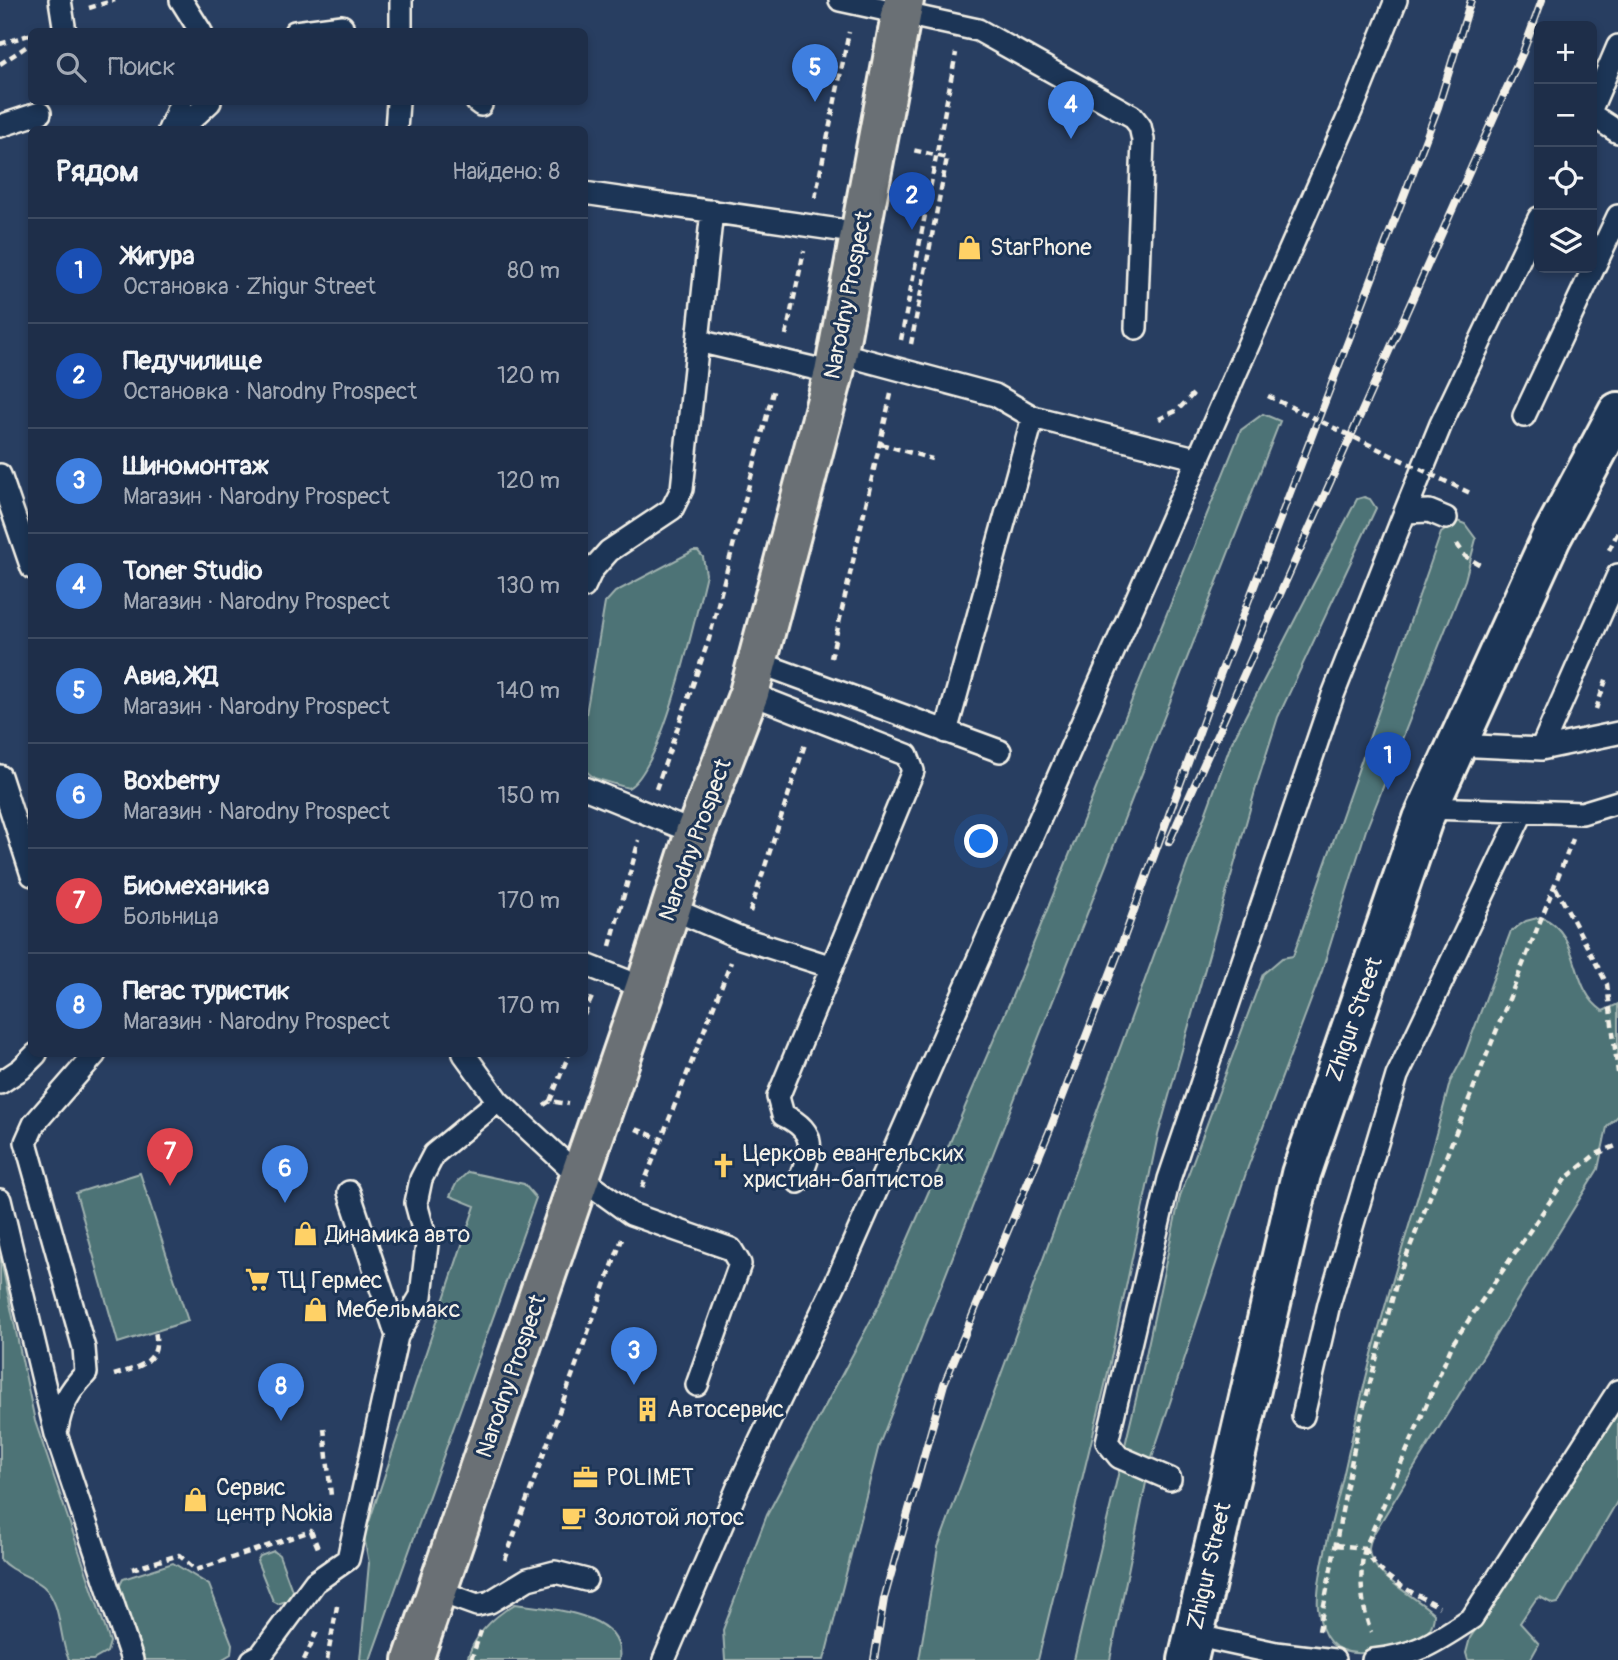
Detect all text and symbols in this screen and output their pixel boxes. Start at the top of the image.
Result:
map controls [1534,21,1597,273]
button: + [1534,21,1597,84]
search box [28,28,588,105]
pin: 5 [792,44,838,102]
icon: search [52,48,90,86]
text: Поиск [108,51,176,83]
pin: 4 [1048,81,1094,139]
button: − [1534,84,1597,147]
button: locate [1534,147,1597,210]
text: Рядом [56,153,139,190]
text: Найдено: 8 [452,157,560,186]
pin: 2 [889,172,935,230]
street label: Narodny Prospect [817,208,879,382]
button: layers [1534,210,1597,273]
shop icon: StarPhone [956,233,984,261]
place label: StarPhone [990,233,1092,262]
text: Жигура [123,240,195,272]
text: 1 [75,256,84,285]
text: 80 m [507,256,560,285]
text: Остановка · Zhigur Street [123,272,376,301]
text: Педучилище [123,345,262,377]
text: 2 [73,361,85,390]
text: 120 m [497,361,560,390]
text: Остановка · Narodny Prospect [123,377,417,406]
text: Шиномонтаж [123,450,269,482]
text: 3 [73,466,85,495]
text: 120 m [497,466,560,495]
text: Магазин · Narodny Prospect [123,482,390,511]
text: Toner Studio [123,555,262,587]
text: 4 [72,571,86,600]
text: 130 m [497,571,560,600]
text: Магазин · Narodny Prospect [123,587,390,616]
text: Авиа, ЖД [123,660,218,692]
text: 5 [73,676,85,705]
text: 140 m [497,676,560,705]
text: Магазин · Narodny Prospect [123,692,390,721]
pin: 1 [1365,732,1411,790]
street label: Narodny Prospect [652,754,738,925]
text: Boxberry [123,765,220,797]
text: 6 [72,781,86,810]
text: 150 m [497,781,560,810]
text: Магазин · Narodny Prospect [123,797,390,826]
your location [964,824,998,858]
text: Биомеханика [123,870,269,902]
text: 7 [73,886,85,915]
text: 170 m [498,886,560,915]
text: Больница [123,902,219,931]
street label: Zhigur Street [1319,952,1389,1085]
text: Пегас туристик [123,975,290,1007]
text: 8 [73,991,85,1020]
text: 170 m [498,991,560,1020]
text: Магазин · Narodny Prospect [123,1007,390,1036]
pin: 7 [147,1128,193,1186]
place label: Церковь евангельских христиан-баптистов [743,1139,965,1194]
pin: 6 [262,1145,308,1203]
church icon: Церковь евангельских христиан-баптистов [709,1152,737,1180]
shop icon: Динамика авто [291,1220,319,1248]
place label: Динамика авто [324,1220,470,1249]
supermarket icon: ТЦ Гермес [243,1266,271,1294]
place label: ТЦ Гермес [277,1266,382,1295]
street label: Narodny Prospect [469,1290,553,1461]
shop icon: Мебельмакс [302,1295,330,1323]
place label: Мебельмакс [336,1295,461,1324]
pin: 3 [611,1327,657,1385]
pin: 8 [258,1363,304,1421]
building icon: Автосервис [633,1395,661,1423]
place label: Автосервис [667,1395,784,1424]
office icon: POLIMET [572,1463,600,1491]
place label: POLIMET [606,1463,694,1492]
place label: Сервис центр Nokia [216,1473,333,1528]
shop icon: Сервис центр Nokia [182,1486,210,1514]
street label: Zhigur Street [1180,1499,1238,1632]
cafe icon: Золотой лотос [560,1503,588,1531]
place label: Золотой лотос [594,1503,745,1532]

